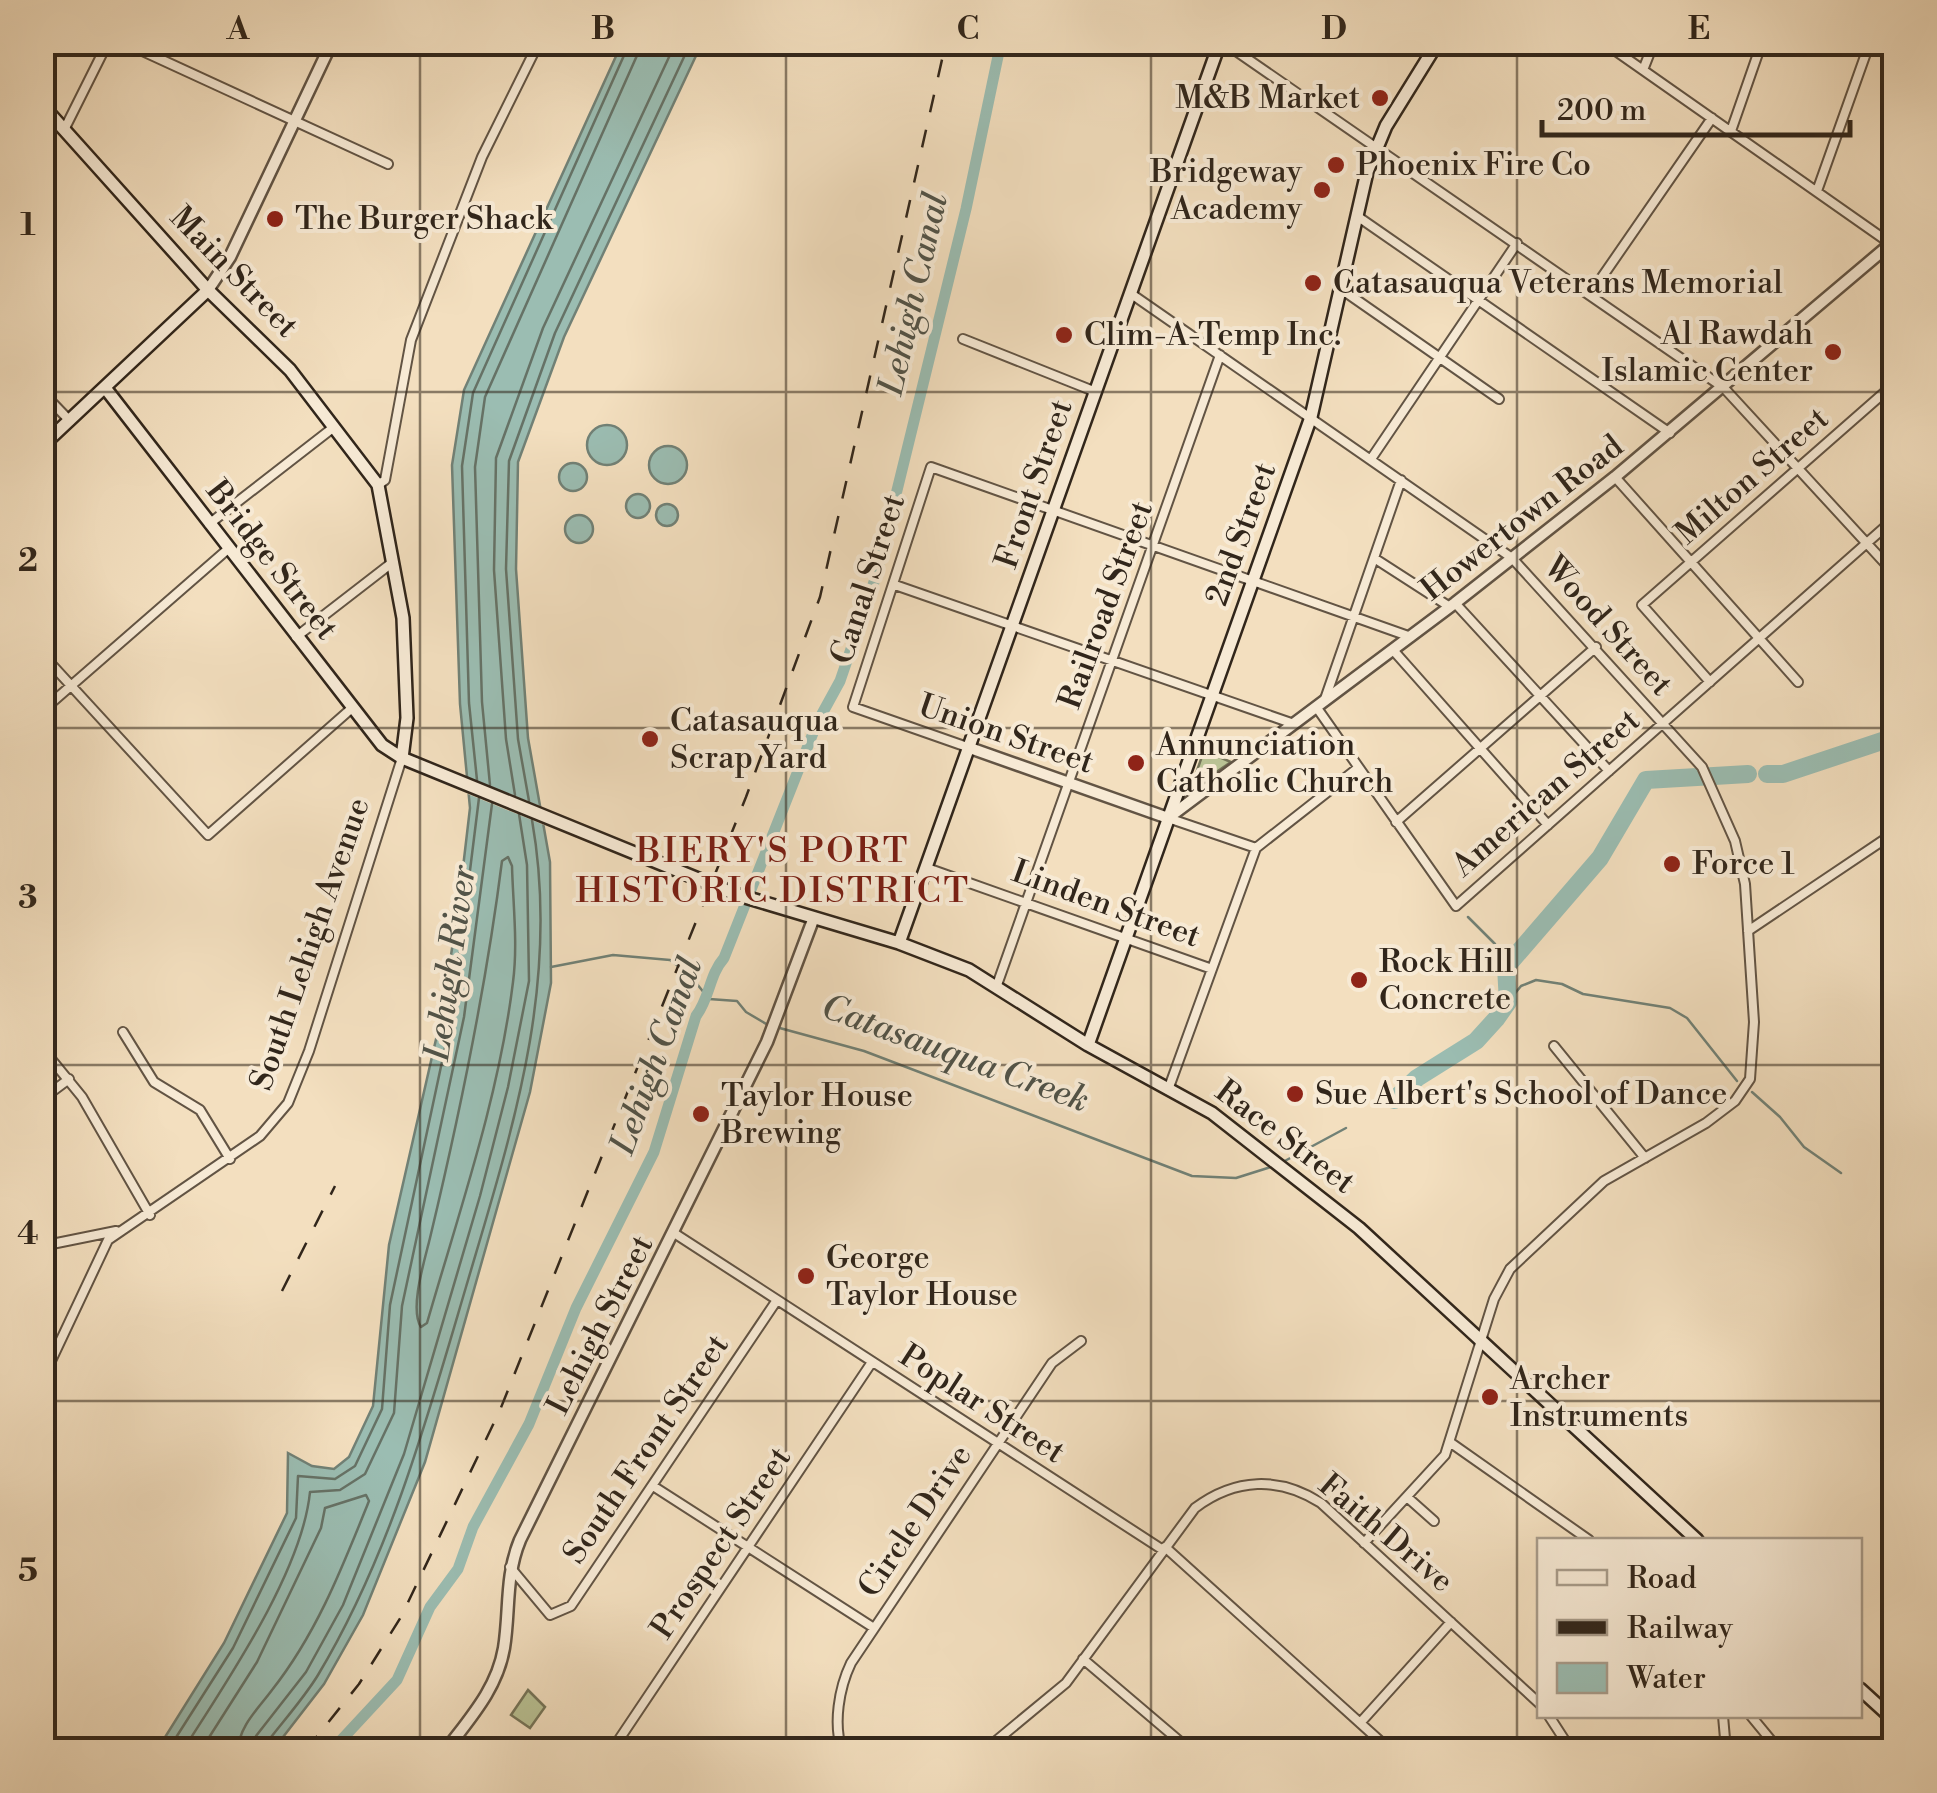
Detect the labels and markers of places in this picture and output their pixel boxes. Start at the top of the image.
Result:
place label: M&B Market [1175,78,1360,118]
marker: M&B Market [1369,87,1391,109]
place label: Phoenix Fire Co [1356,145,1591,185]
place label: Bridgeway Academy [1149,152,1302,229]
marker: Phoenix Fire Co [1325,154,1347,176]
marker: Bridgeway Academy [1311,179,1333,201]
place label: The Burger Shack [295,199,555,239]
marker: The Burger Shack [264,208,286,230]
place label: Catasauqua Veterans Memorial [1333,263,1783,303]
marker: Catasauqua Veterans Memorial [1302,272,1324,294]
place label: Al Rawdah Islamic Center [1602,314,1813,391]
place label: Clim-A-Temp Inc. [1084,315,1341,355]
marker: Clim-A-Temp Inc. [1053,324,1075,346]
marker: Al Rawdah Islamic Center [1822,341,1844,363]
place label: Catasauqua Scrap Yard [670,701,840,778]
place label: Annunciation Catholic Church [1155,725,1393,802]
marker: Catasauqua Scrap Yard [639,728,661,750]
marker: Annunciation Catholic Church [1125,752,1147,774]
place label: Force 1 [1692,844,1795,884]
marker: Force 1 [1661,853,1683,875]
place label: Rock Hill Concrete [1379,942,1514,1019]
marker: Rock Hill Concrete [1348,969,1370,991]
place label: Sue Albert's School of Dance [1315,1074,1727,1114]
place label: Taylor House Brewing [720,1076,913,1153]
marker: Sue Albert's School of Dance [1284,1083,1306,1105]
marker: Taylor House Brewing [690,1103,712,1125]
place label: George Taylor House [826,1238,1018,1315]
marker: George Taylor House [795,1265,817,1287]
place label: Archer Instruments [1509,1359,1688,1436]
marker: Archer Instruments [1479,1386,1501,1408]

